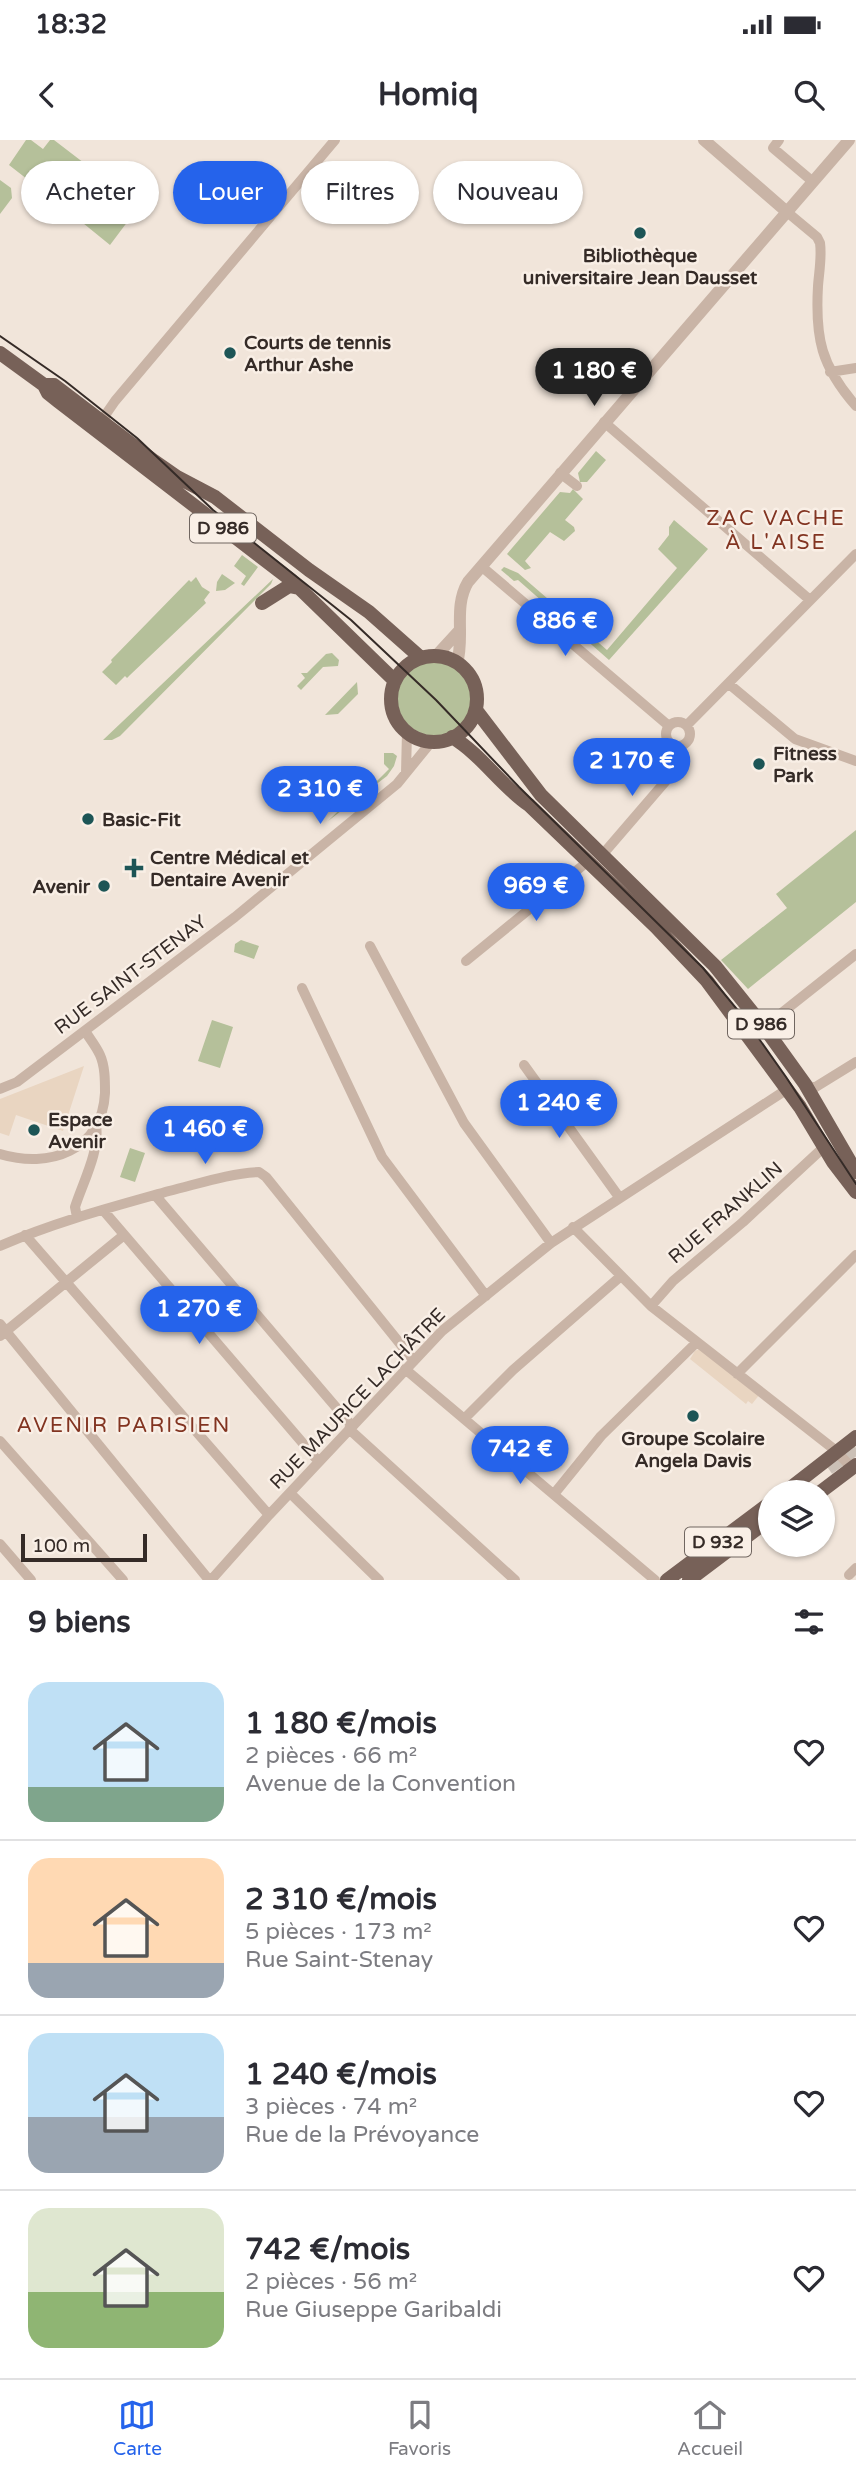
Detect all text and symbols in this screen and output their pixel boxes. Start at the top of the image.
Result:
text: 18:32 [35,9,107,40]
icon: back [28,76,66,114]
text: Homiq [378,76,478,114]
icon: search [790,76,828,114]
chip: Acheter [21,161,159,224]
chip: Louer [173,161,287,224]
chip: Filtres [301,161,419,224]
chip: Nouveau [433,161,583,224]
marker: Bibliothèque universitaire Jean Dausset [632,225,648,241]
place label: Bibliothèque universitaire Jean Dausset [523,245,758,289]
place label: Courts de tennis Arthur Ashe [244,332,391,376]
marker: Courts de tennis Arthur Ashe [222,345,238,361]
pin: 1 180 € [529,348,659,408]
text: 1 180 € [551,357,637,385]
district label: ZAC VACHE À L'AISE [706,506,846,555]
road number: D 986 [190,514,256,542]
pin: 886 € [516,598,614,658]
text: 886 € [533,607,598,635]
pin: 2 170 € [567,738,697,798]
place label: Fitness Park [773,743,837,787]
text: 2 170 € [589,747,675,775]
marker: Fitness Park [751,756,767,772]
pin: 2 310 € [255,766,385,826]
text: 2 310 € [277,775,363,803]
place label: Basic-Fit [102,809,181,831]
marker: Basic-Fit [80,811,96,827]
place label: Centre Médical et Dentaire Avenir [150,847,310,891]
marker: Centre Médical et Dentaire Avenir [124,858,144,878]
pin: 969 € [487,864,585,923]
text: 969 € [504,872,569,900]
place label: Avenir [32,876,91,898]
marker: Avenir [96,878,112,894]
street label: RUE SAINT-STENAY [50,911,211,1039]
road number: D 986 [728,1010,794,1038]
pin: 1 240 € [494,1080,624,1140]
text: 1 240 € [516,1089,602,1117]
pin: 1 460 € [140,1107,270,1166]
place label: Espace Avenir [48,1109,113,1153]
text: 1 460 € [162,1115,248,1143]
marker: Espace Avenir [26,1122,42,1138]
street label: RUE FRANKLIN [664,1157,787,1268]
pin: 1 270 € [134,1286,264,1346]
text: 1 270 € [156,1295,242,1323]
street label: RUE MAURICE LACHÂTRE [265,1304,450,1494]
marker: Groupe Scolaire Angela Davis [685,1408,701,1424]
district label: AVENIR PARISIEN [17,1413,231,1438]
pin: 742 € [471,1426,569,1486]
place label: Groupe Scolaire Angela Davis [621,1428,765,1473]
text: 742 € [488,1435,553,1463]
map controls [758,1480,835,1557]
button: layers [758,1480,835,1557]
road number: D 932 [685,1527,751,1556]
scale bar [21,1531,147,1563]
text: 100 m [32,1535,90,1557]
icon: filters [790,1603,828,1641]
text: 9 biens [28,1604,131,1641]
text: 1 180 €/mois [245,1705,437,1742]
icon: home [84,1710,168,1794]
icon: heart [790,1733,828,1771]
text: 2 pièces · 66 m² [245,1742,417,1770]
text: Avenue de la Convention [245,1770,516,1798]
text: 2 310 €/mois [245,1881,437,1918]
icon: home [84,1886,168,1970]
icon: heart [790,1909,828,1947]
text: 5 pièces · 173 m² [245,1918,432,1946]
text: Rue Saint-Stenay [245,1946,433,1974]
text: 1 240 €/mois [245,2056,437,2093]
icon: home [84,2061,168,2145]
icon: heart [790,2084,828,2122]
text: 3 pièces · 74 m² [245,2093,417,2121]
text: Rue de la Prévoyance [245,2121,479,2149]
text: 742 €/mois [245,2231,410,2268]
icon: home [84,2236,168,2320]
icon: heart [790,2259,828,2297]
text: 2 pièces · 56 m² [245,2268,417,2296]
text: Rue Giuseppe Garibaldi [245,2296,502,2324]
tab: Carte [113,2396,162,2460]
tab: Favoris [388,2396,451,2460]
tab: Accueil [677,2396,743,2460]

